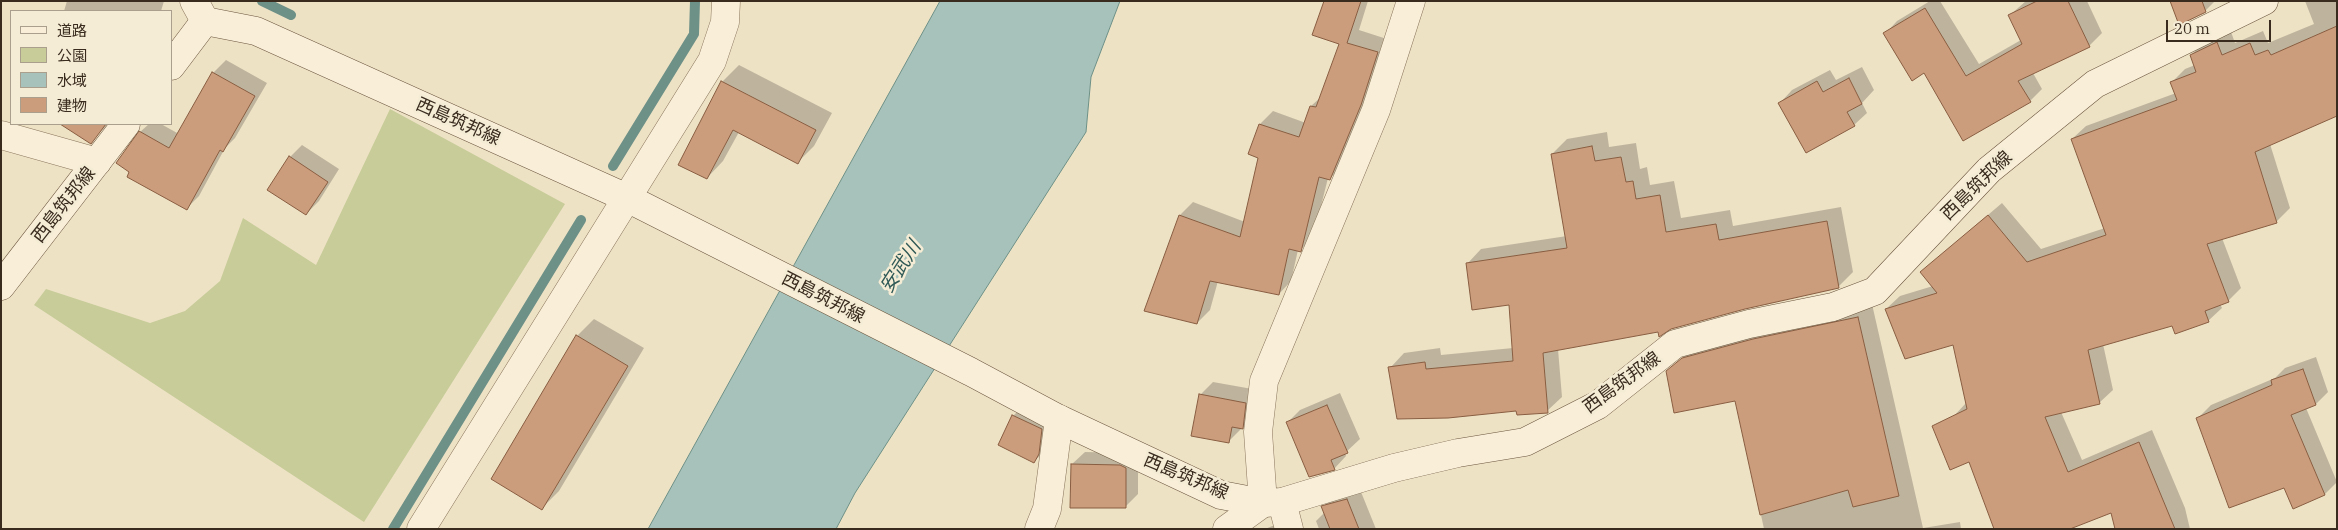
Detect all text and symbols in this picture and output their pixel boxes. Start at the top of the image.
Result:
legend [10,10,172,125]
scale bar [2168,10,2273,42]
text: 20 m [2174,19,2210,38]
text: 道路 [57,21,87,40]
text: 公園 [57,46,87,65]
text: 水域 [57,71,87,90]
street label: 西島筑邦線 [412,94,504,150]
text: 建物 [57,96,87,115]
street label: 西島筑邦線 [1937,147,2017,225]
street label: 西島筑邦線 [28,163,100,247]
water label: 安武川 [876,237,926,297]
street label: 西島筑邦線 [778,268,868,328]
street label: 西島筑邦線 [1579,348,1665,418]
street label: 西島筑邦線 [1140,449,1232,505]

